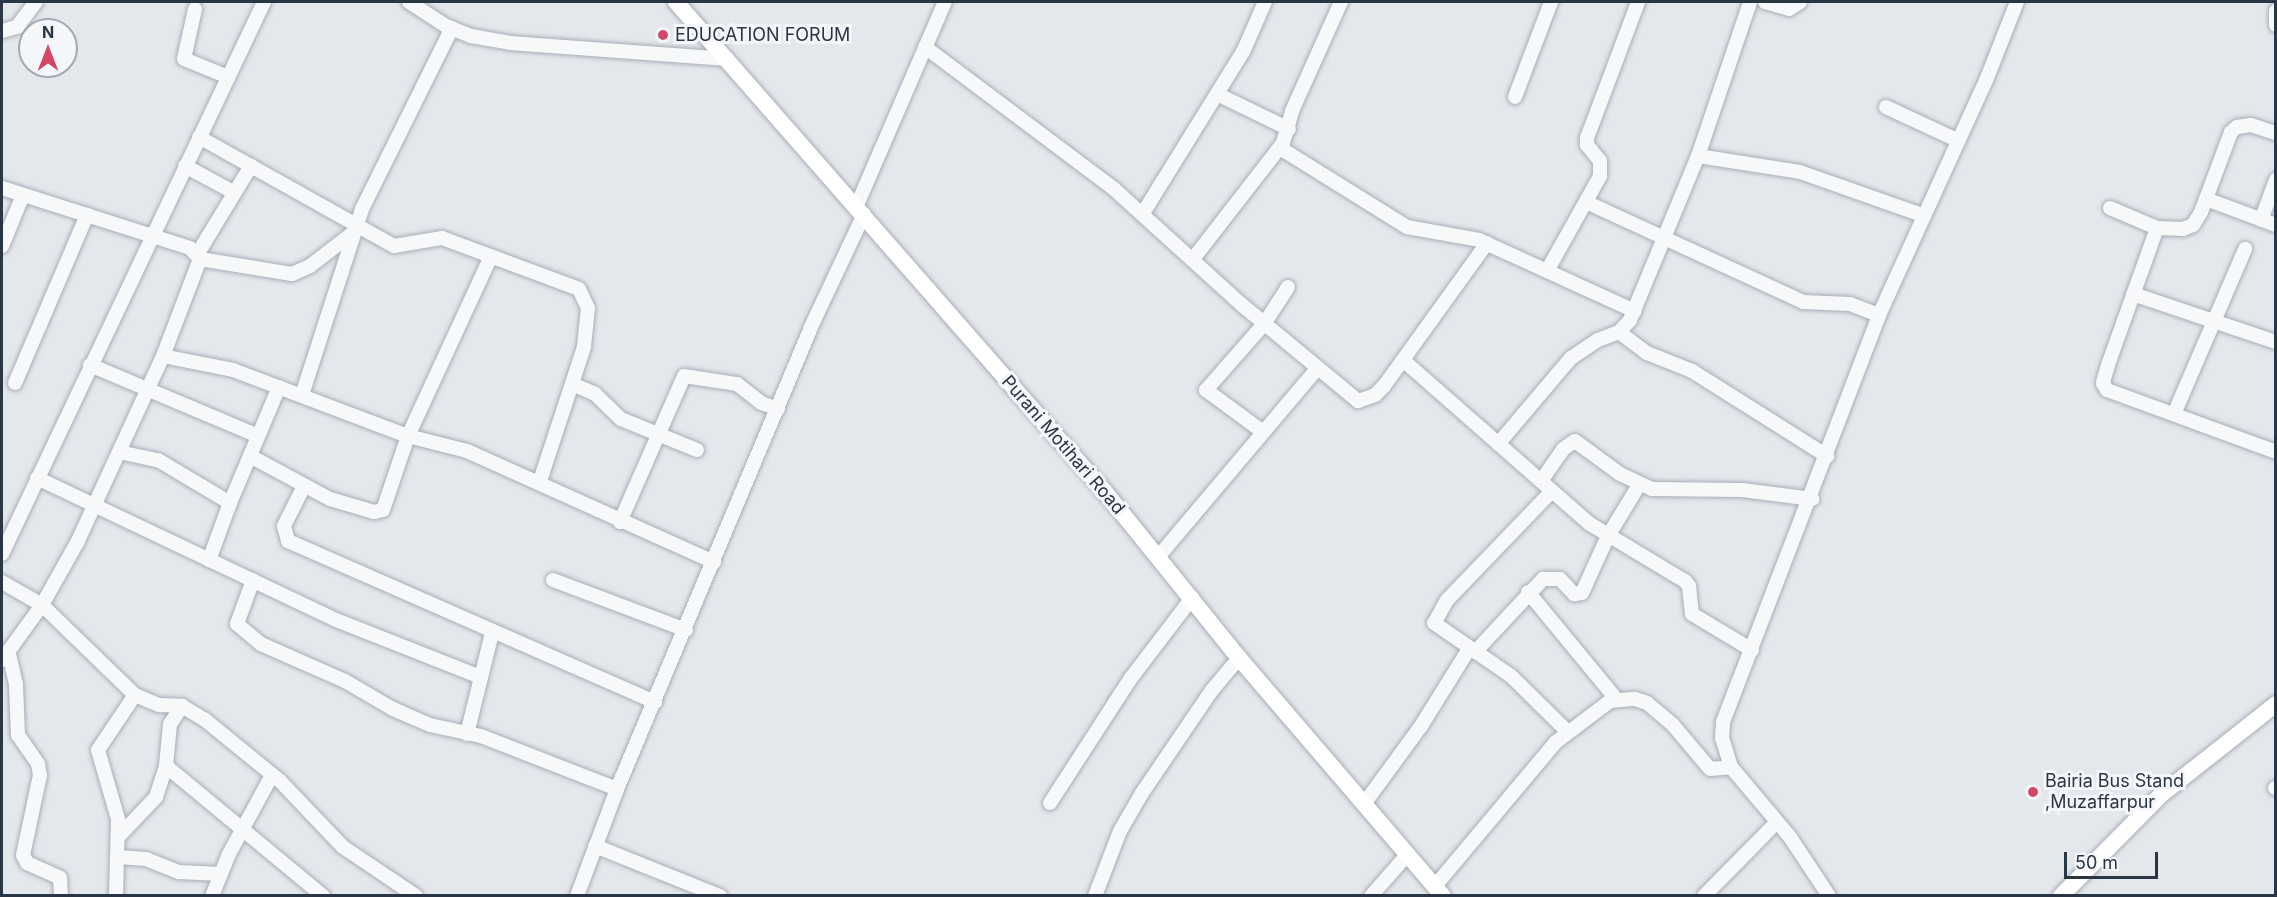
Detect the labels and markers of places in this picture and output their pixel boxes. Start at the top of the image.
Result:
place label: EDUCATION FORUM [675,24,850,46]
marker: EDUCATION FORUM [656,28,670,42]
place label: Bairia Bus Stand ,Muzaffarpur [2045,771,2184,814]
marker: Bairia Bus Stand ,Muzaffarpur [2026,785,2040,799]

